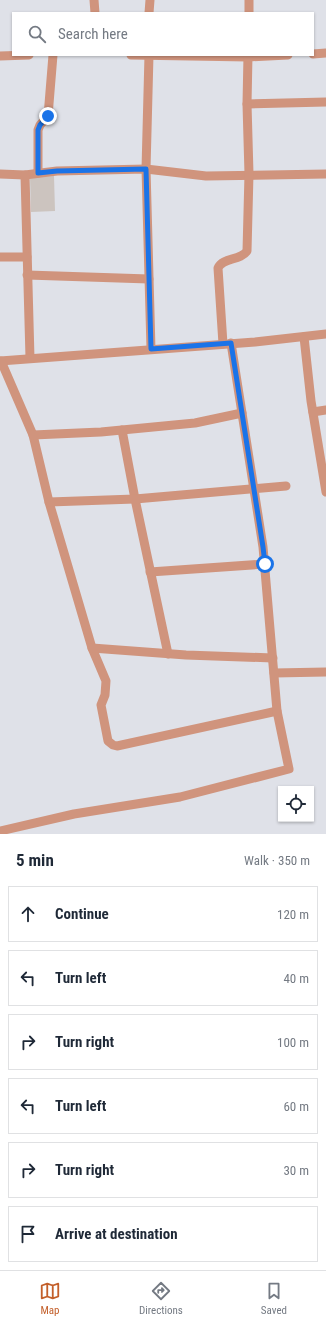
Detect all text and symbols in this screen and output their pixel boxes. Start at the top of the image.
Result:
search box [12,12,314,56]
icon: search [26,23,48,45]
text: Search here [58,25,128,43]
route end [39,107,57,125]
route start [256,555,274,573]
map controls [278,786,314,822]
button: locate [278,786,314,822]
text: 5 min [16,850,54,870]
text: Walk · 350 m [244,853,310,868]
icon: ahead [17,903,39,925]
text: Continue [55,905,109,923]
text: 120 m [277,907,309,922]
icon: left [17,967,39,989]
text: Turn left [55,969,106,987]
text: 40 m [283,971,309,986]
icon: right [17,1031,39,1053]
text: Turn right [55,1033,114,1051]
text: 100 m [277,1035,309,1050]
icon: left [17,1095,39,1117]
text: Turn left [55,1097,106,1115]
text: 60 m [283,1099,309,1114]
icon: right [17,1159,39,1181]
text: Turn right [55,1161,114,1179]
text: 30 m [283,1163,309,1178]
icon: arrive [17,1223,39,1245]
text: Arrive at destination [55,1225,178,1243]
tab: Map [39,1280,61,1317]
tab: Directions [139,1280,183,1317]
tab: Saved [261,1280,287,1317]

